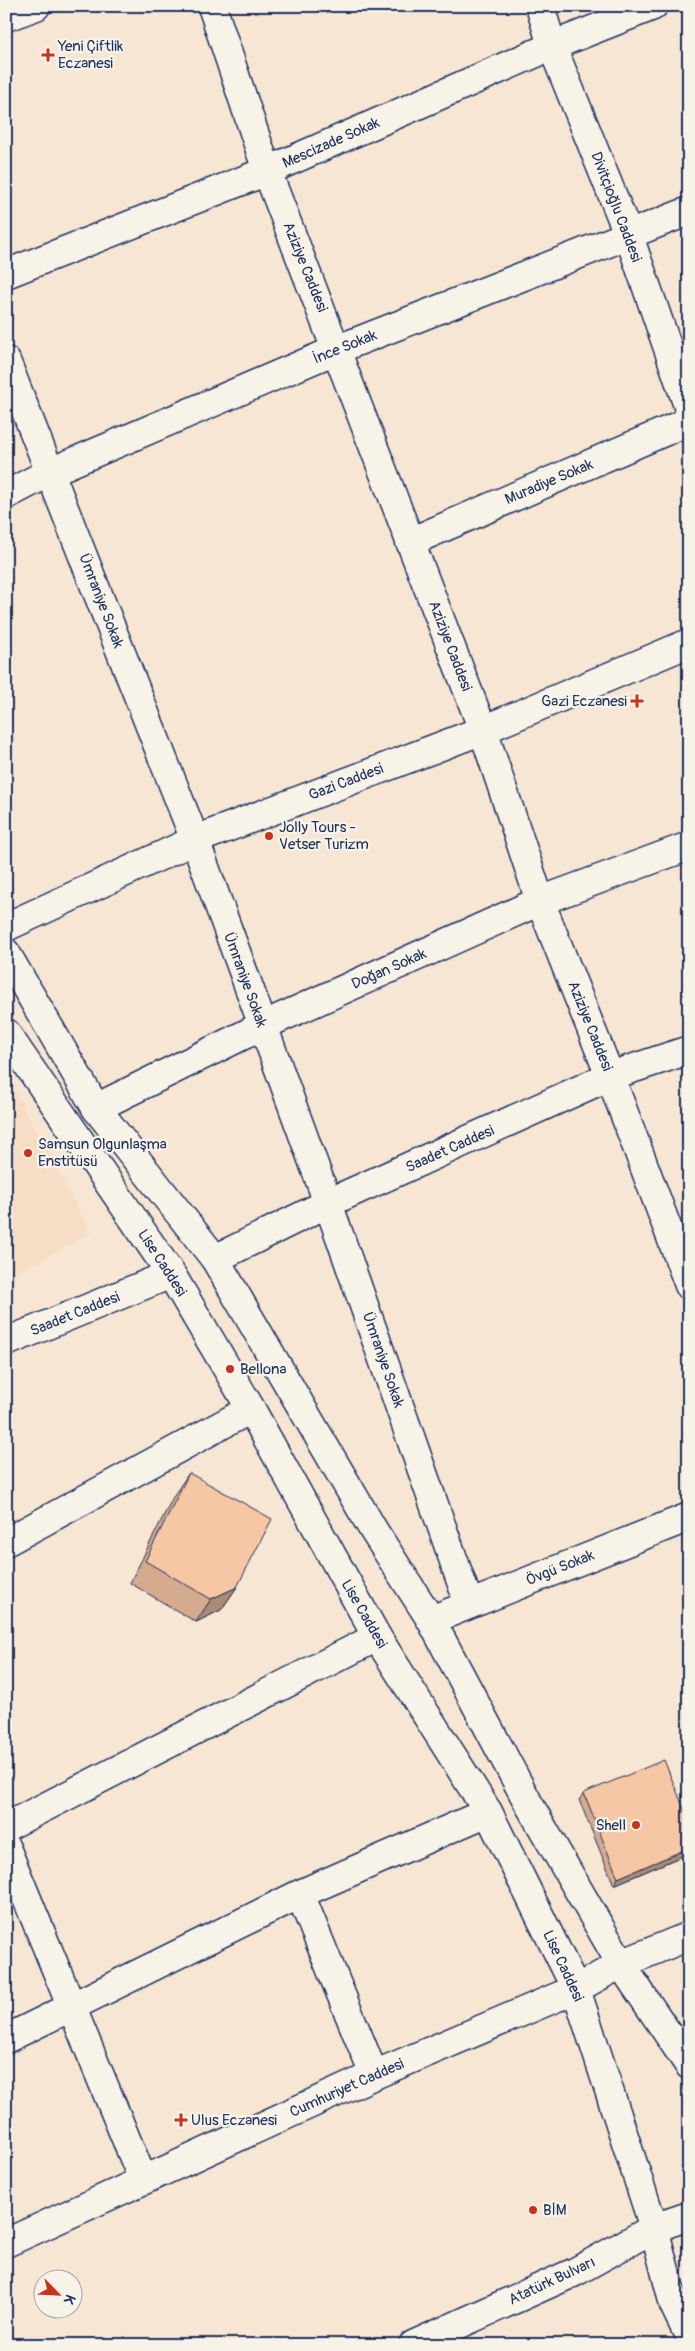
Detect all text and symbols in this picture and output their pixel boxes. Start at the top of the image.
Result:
place label: Yeni Çiftlik Eczanesi [57,37,124,73]
marker: Yeni Çiftlik Eczanesi [42,49,54,61]
street label: Mescizade Sokak [279,113,383,173]
street label: Divitçioğlu Caddesi [586,149,646,265]
street label: Aziziye Caddesi [278,219,332,315]
street label: İnce Sokak [310,325,380,368]
street label: Muradiye Sokak [502,455,597,509]
street label: Ümraniye Sokak [74,551,128,652]
street label: Aziziye Caddesi [424,598,476,694]
place label: Gazi Eczanesi [541,692,627,711]
marker: Gazi Eczanesi [631,695,643,707]
street label: Gazi Caddesi [306,759,386,805]
place label: Jolly Tours - Vetser Turizm [279,818,369,854]
marker: Jolly Tours - Vetser Turizm [263,830,275,842]
street label: Ümraniye Sokak [219,930,271,1031]
street label: Doğan Sokak [349,944,430,994]
street label: Aziziye Caddesi [563,978,617,1074]
street label: Saadet Caddesi [403,1121,497,1177]
place label: Samsun Olgunlaşma Enstitüsü [38,1135,167,1171]
marker: Samsun Olgunlaşma Enstitüsü [22,1147,34,1159]
street label: Lise Caddesi [133,1226,191,1300]
street label: Saadet Caddesi [28,1287,123,1341]
street label: Ümraniye Sokak [358,1310,408,1411]
place label: Bellona [240,1360,286,1379]
marker: Bellona [224,1363,236,1375]
street label: Övgü Sokak [523,1545,598,1590]
street label: Lise Caddesi [337,1576,391,1652]
place label: Shell [596,1816,626,1835]
marker: Shell [630,1819,642,1831]
street label: Lise Caddesi [538,1927,588,2005]
street label: Cumhuriyet Caddesi [287,2054,407,2122]
place label: Ulus Eczanesi [191,2111,277,2130]
marker: Ulus Eczanesi [175,2114,187,2126]
place label: BİM [543,2201,567,2220]
marker: BİM [527,2204,539,2216]
street label: Atatürk Bulvarı [506,2253,598,2309]
north arrow [32,2268,82,2318]
text: K [60,2292,79,2307]

